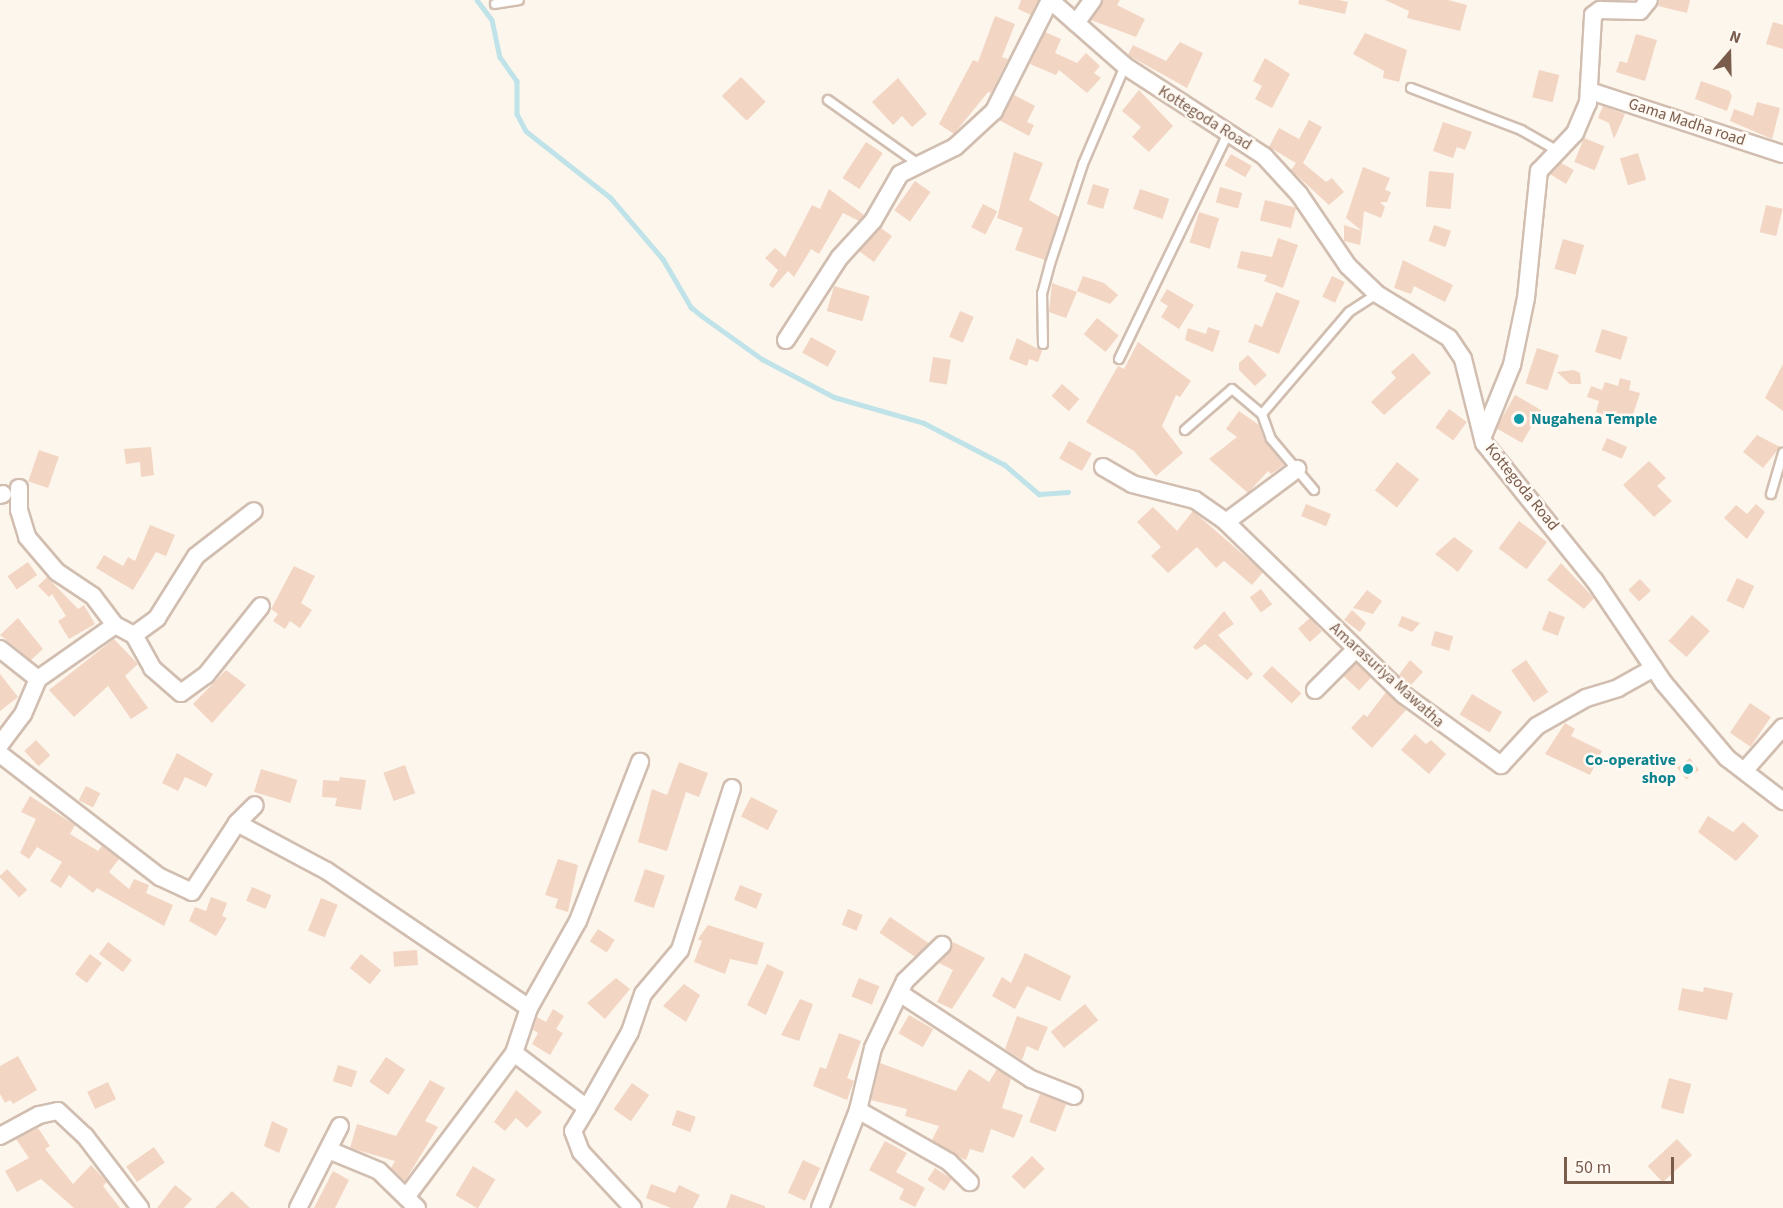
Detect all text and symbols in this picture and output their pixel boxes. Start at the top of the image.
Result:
north arrow [1699,24,1759,84]
text: N [1726,25,1744,49]
street label: Kottegoda Road [1155,82,1255,154]
street label: Gama Madha road [1626,94,1748,150]
place label: Nugahena Temple [1531,409,1657,429]
marker: Nugahena Temple [1512,412,1526,426]
street label: Kottegoda Road [1481,440,1563,534]
street label: Amarasuriya Mawatha [1326,618,1448,732]
place label: Co-operative shop [1585,750,1676,788]
marker: Co-operative shop [1681,762,1695,776]
scale bar [1567,1145,1676,1183]
text: 50 m [1575,1155,1611,1180]

